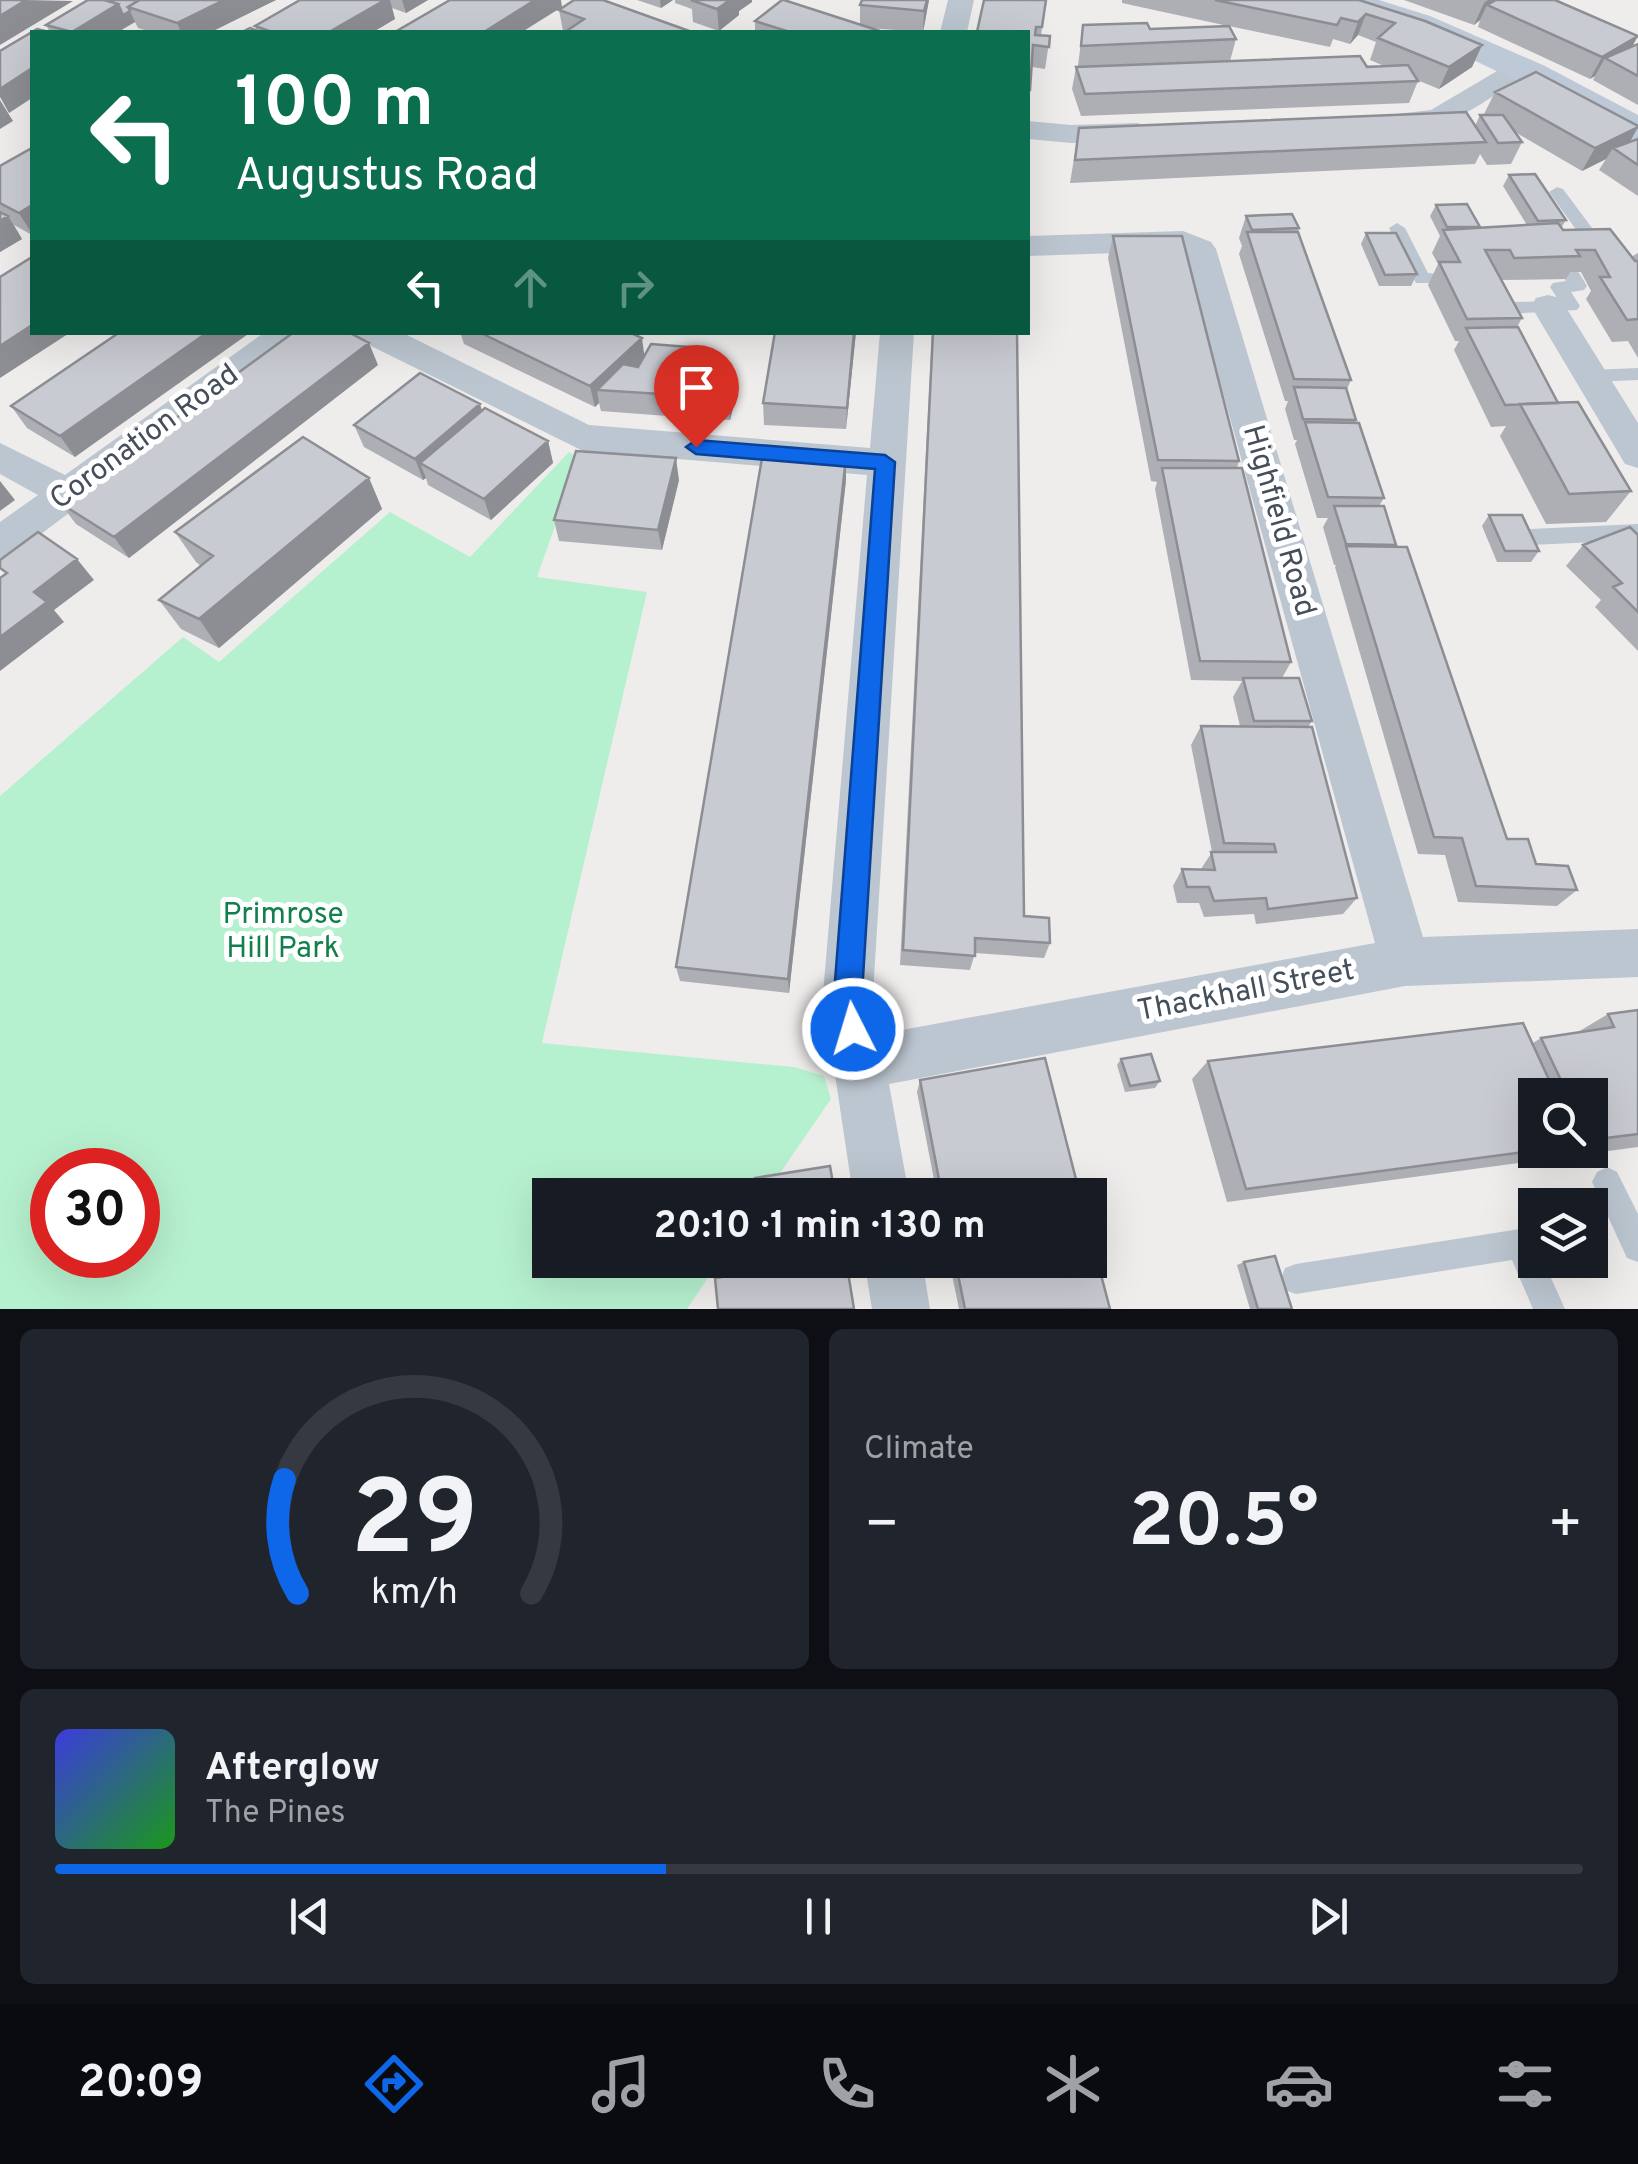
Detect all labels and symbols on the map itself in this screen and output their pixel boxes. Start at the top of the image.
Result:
pin [654,345,739,448]
street label: Coronation Road [43,357,247,519]
street label: Highfield Road [1233,421,1323,621]
park label: Primrose Hill Park [222,897,344,968]
street label: Thackhall Street [1135,953,1357,1031]
position arrow [801,977,905,1081]
speed limit sign: 30 [30,1148,160,1278]

